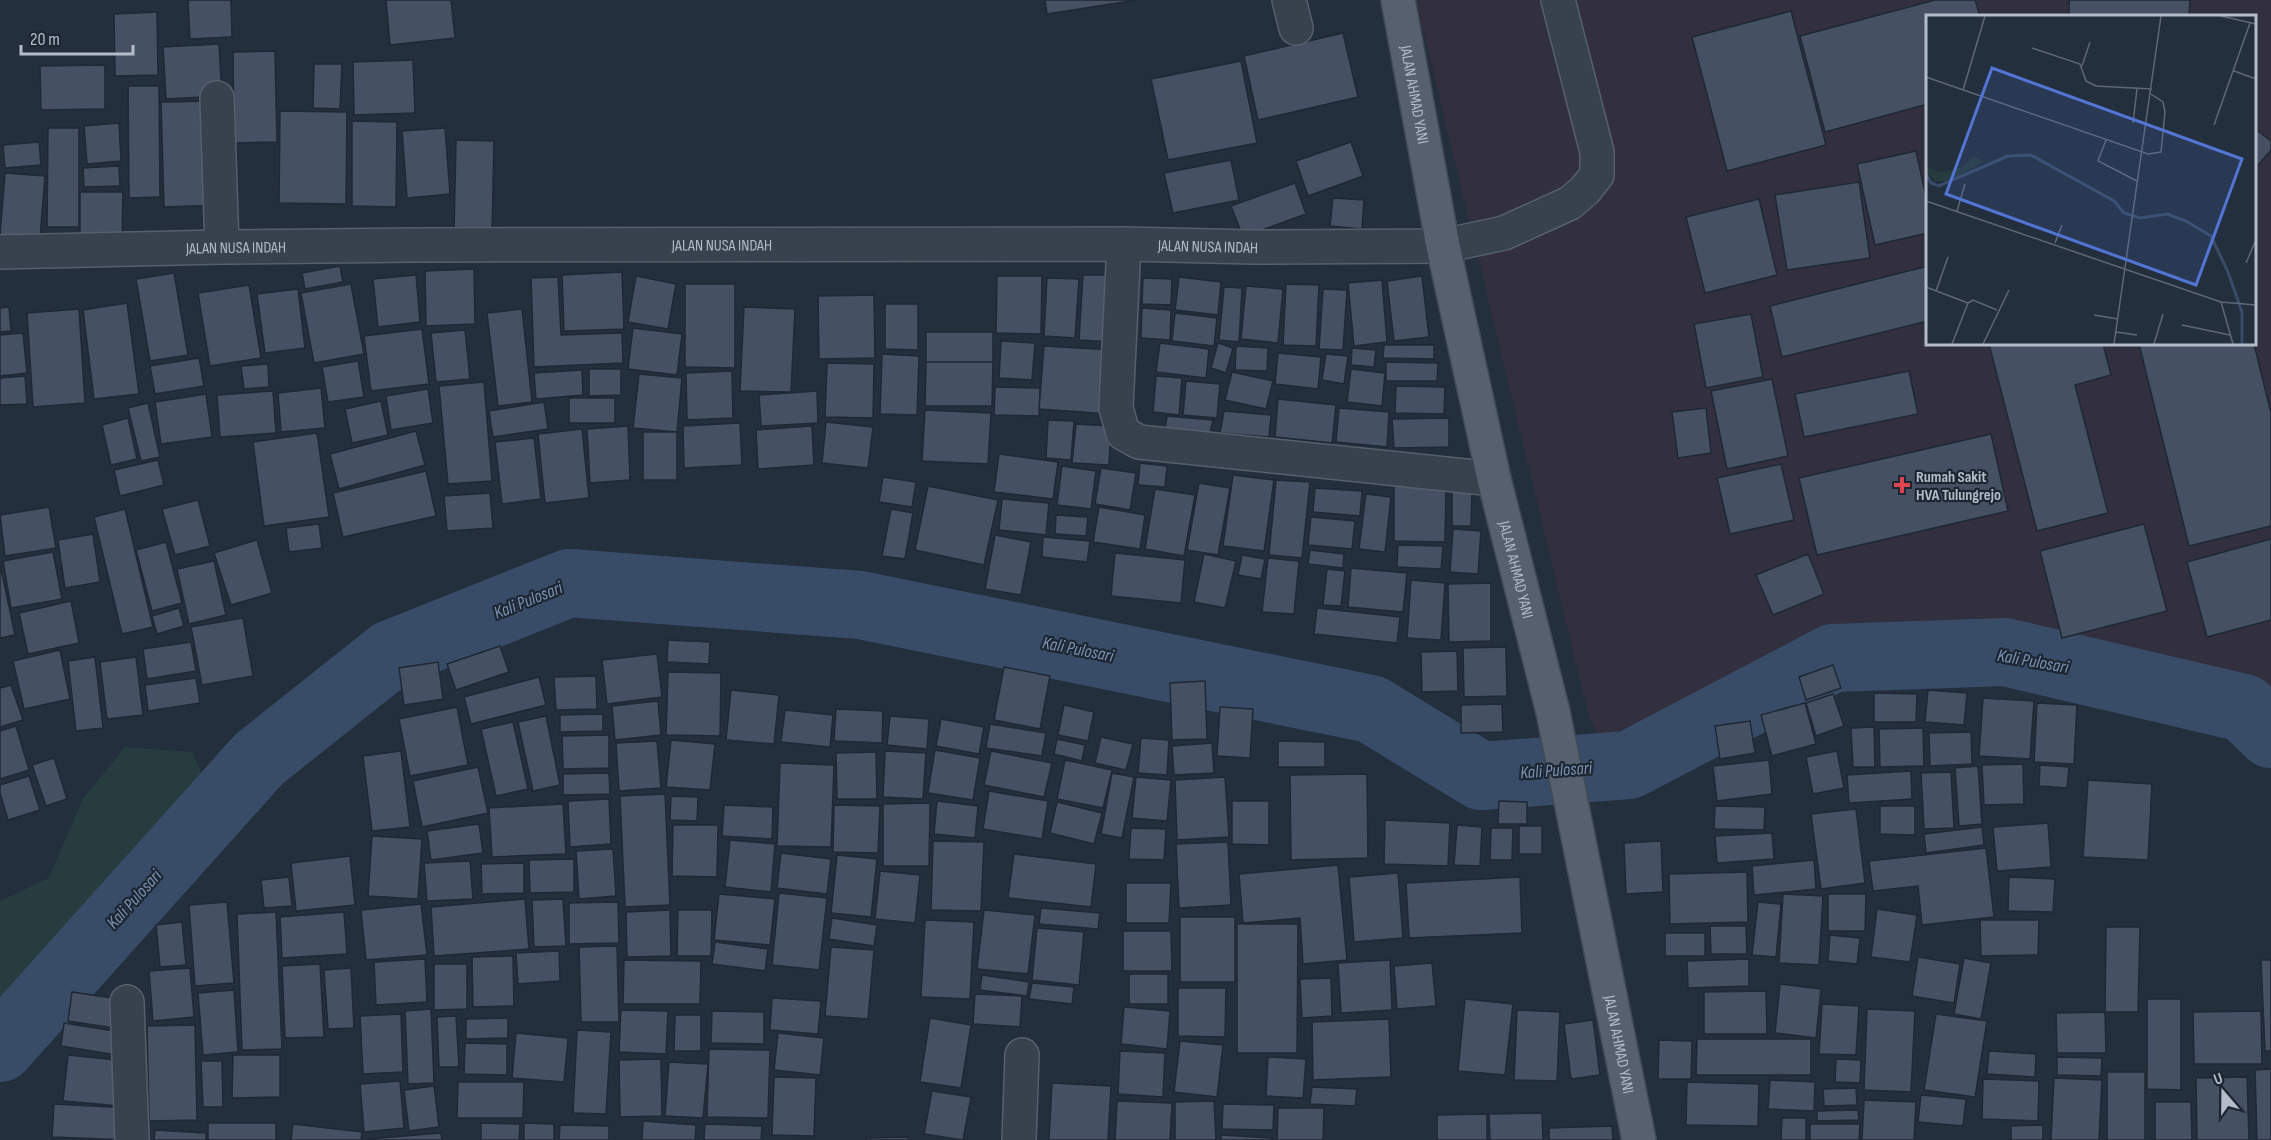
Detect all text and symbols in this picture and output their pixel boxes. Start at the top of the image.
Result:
inset map [1926,15,2256,345]
scale bar [21,18,134,56]
text: 20 m [30,29,60,50]
street label: JALAN AHMAD YANI [1395,43,1432,146]
street label: JALAN NUSA INDAH [671,236,772,256]
street label: JALAN NUSA INDAH [1157,237,1258,258]
street label: JALAN NUSA INDAH [185,238,286,259]
place label: Rumah Sakit HVA Tulungrejo [1916,468,2001,505]
marker: Rumah Sakit HVA Tulungrejo [1893,476,1911,494]
street label: JALAN AHMAD YANI [1494,518,1537,621]
water label: Kali Pulosari [491,577,566,624]
water label: Kali Pulosari [1041,632,1116,667]
water label: Kali Pulosari [1996,645,2071,678]
water label: Kali Pulosari [1519,757,1593,783]
water label: Kali Pulosari [102,865,167,933]
street label: JALAN AHMAD YANI [1599,993,1637,1096]
north arrow [2193,1062,2253,1122]
text: U [2211,1069,2226,1090]

